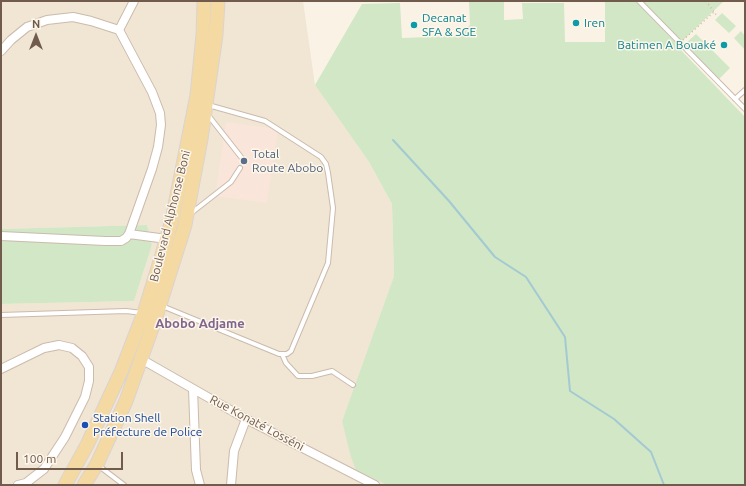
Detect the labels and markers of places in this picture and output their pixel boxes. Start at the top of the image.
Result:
place label: Decanat SFA & SGE [422,11,476,39]
place label: Iren [584,16,605,30]
marker: Iren [571,18,581,28]
marker: Decanat SFA & SGE [409,20,419,30]
place label: Batimen A Bouaké [617,38,716,52]
marker: Batimen A Bouaké [719,40,729,50]
place label: Total Route Abobo [252,147,323,175]
marker: Total Route Abobo [239,156,249,166]
place label: Station Shell Préfecture de Police [93,411,202,439]
marker: Station Shell Préfecture de Police [80,420,90,430]

